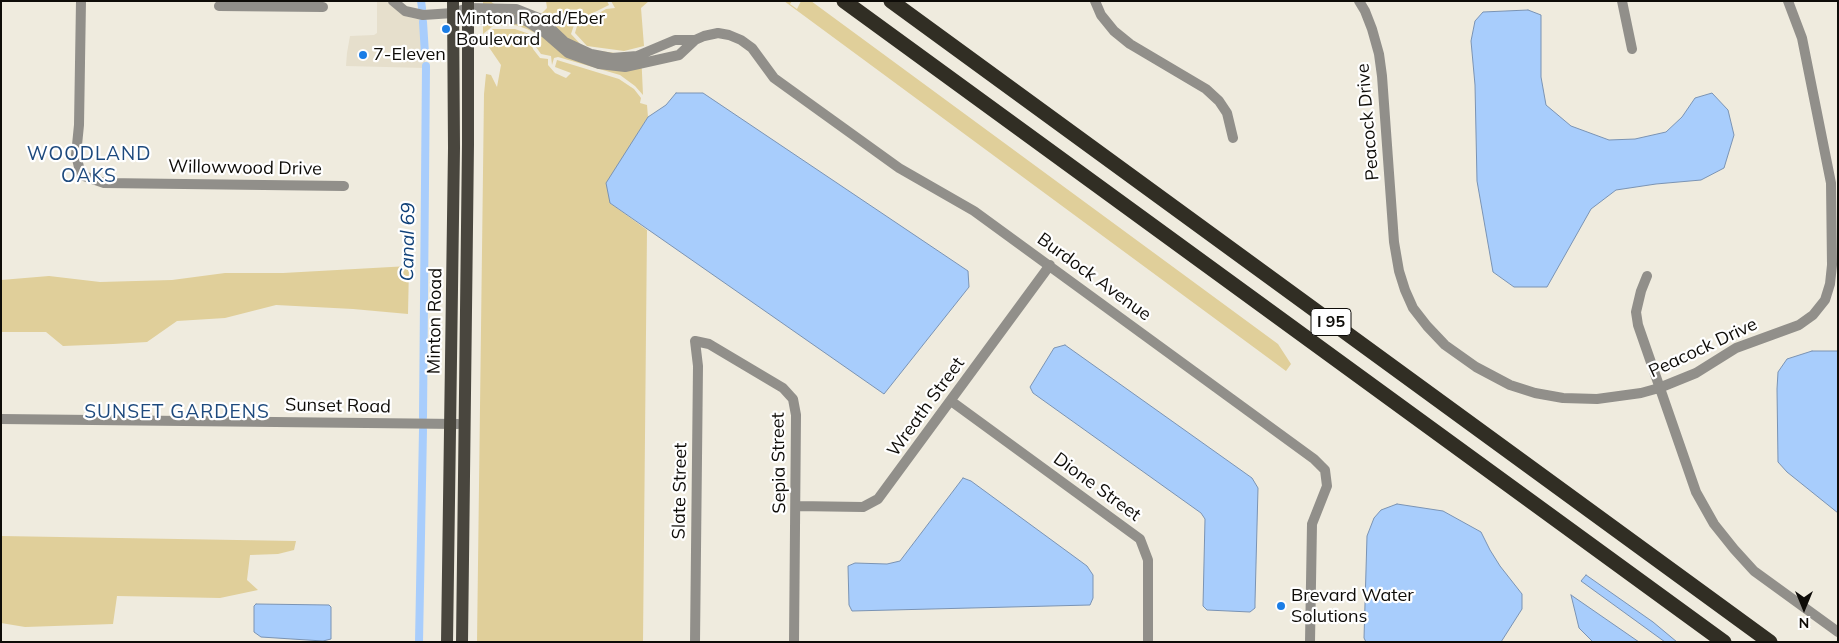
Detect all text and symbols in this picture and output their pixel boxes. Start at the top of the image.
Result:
place label: Minton Road/Eber Boulevard [456,8,605,50]
marker: Minton Road/Eber Boulevard [440,23,452,35]
place label: 7-Eleven [373,44,446,66]
marker: 7-Eleven [357,49,369,61]
street label: Peacock Drive [1352,63,1384,181]
district label: WOODLAND OAKS [26,143,152,187]
street label: Willowwood Drive [168,156,322,180]
water label: Canal 69 [396,202,420,282]
street label: Burdock Avenue [1033,228,1155,326]
street label: Minton Road [423,268,447,374]
road number: I 95 [1311,308,1351,336]
street label: Peacock Drive [1645,313,1761,383]
street label: Wreath Street [883,353,969,461]
street label: Sunset Road [285,394,391,418]
district label: SUNSET GARDENS [83,401,271,423]
street label: Sepia Street [767,412,791,514]
street label: Slate Street [668,442,692,540]
street label: Dione Street [1049,448,1145,526]
north arrow [1779,583,1829,633]
place label: Brevard Water Solutions [1291,585,1414,628]
marker: Brevard Water Solutions [1275,600,1287,612]
text: N [1799,614,1809,632]

